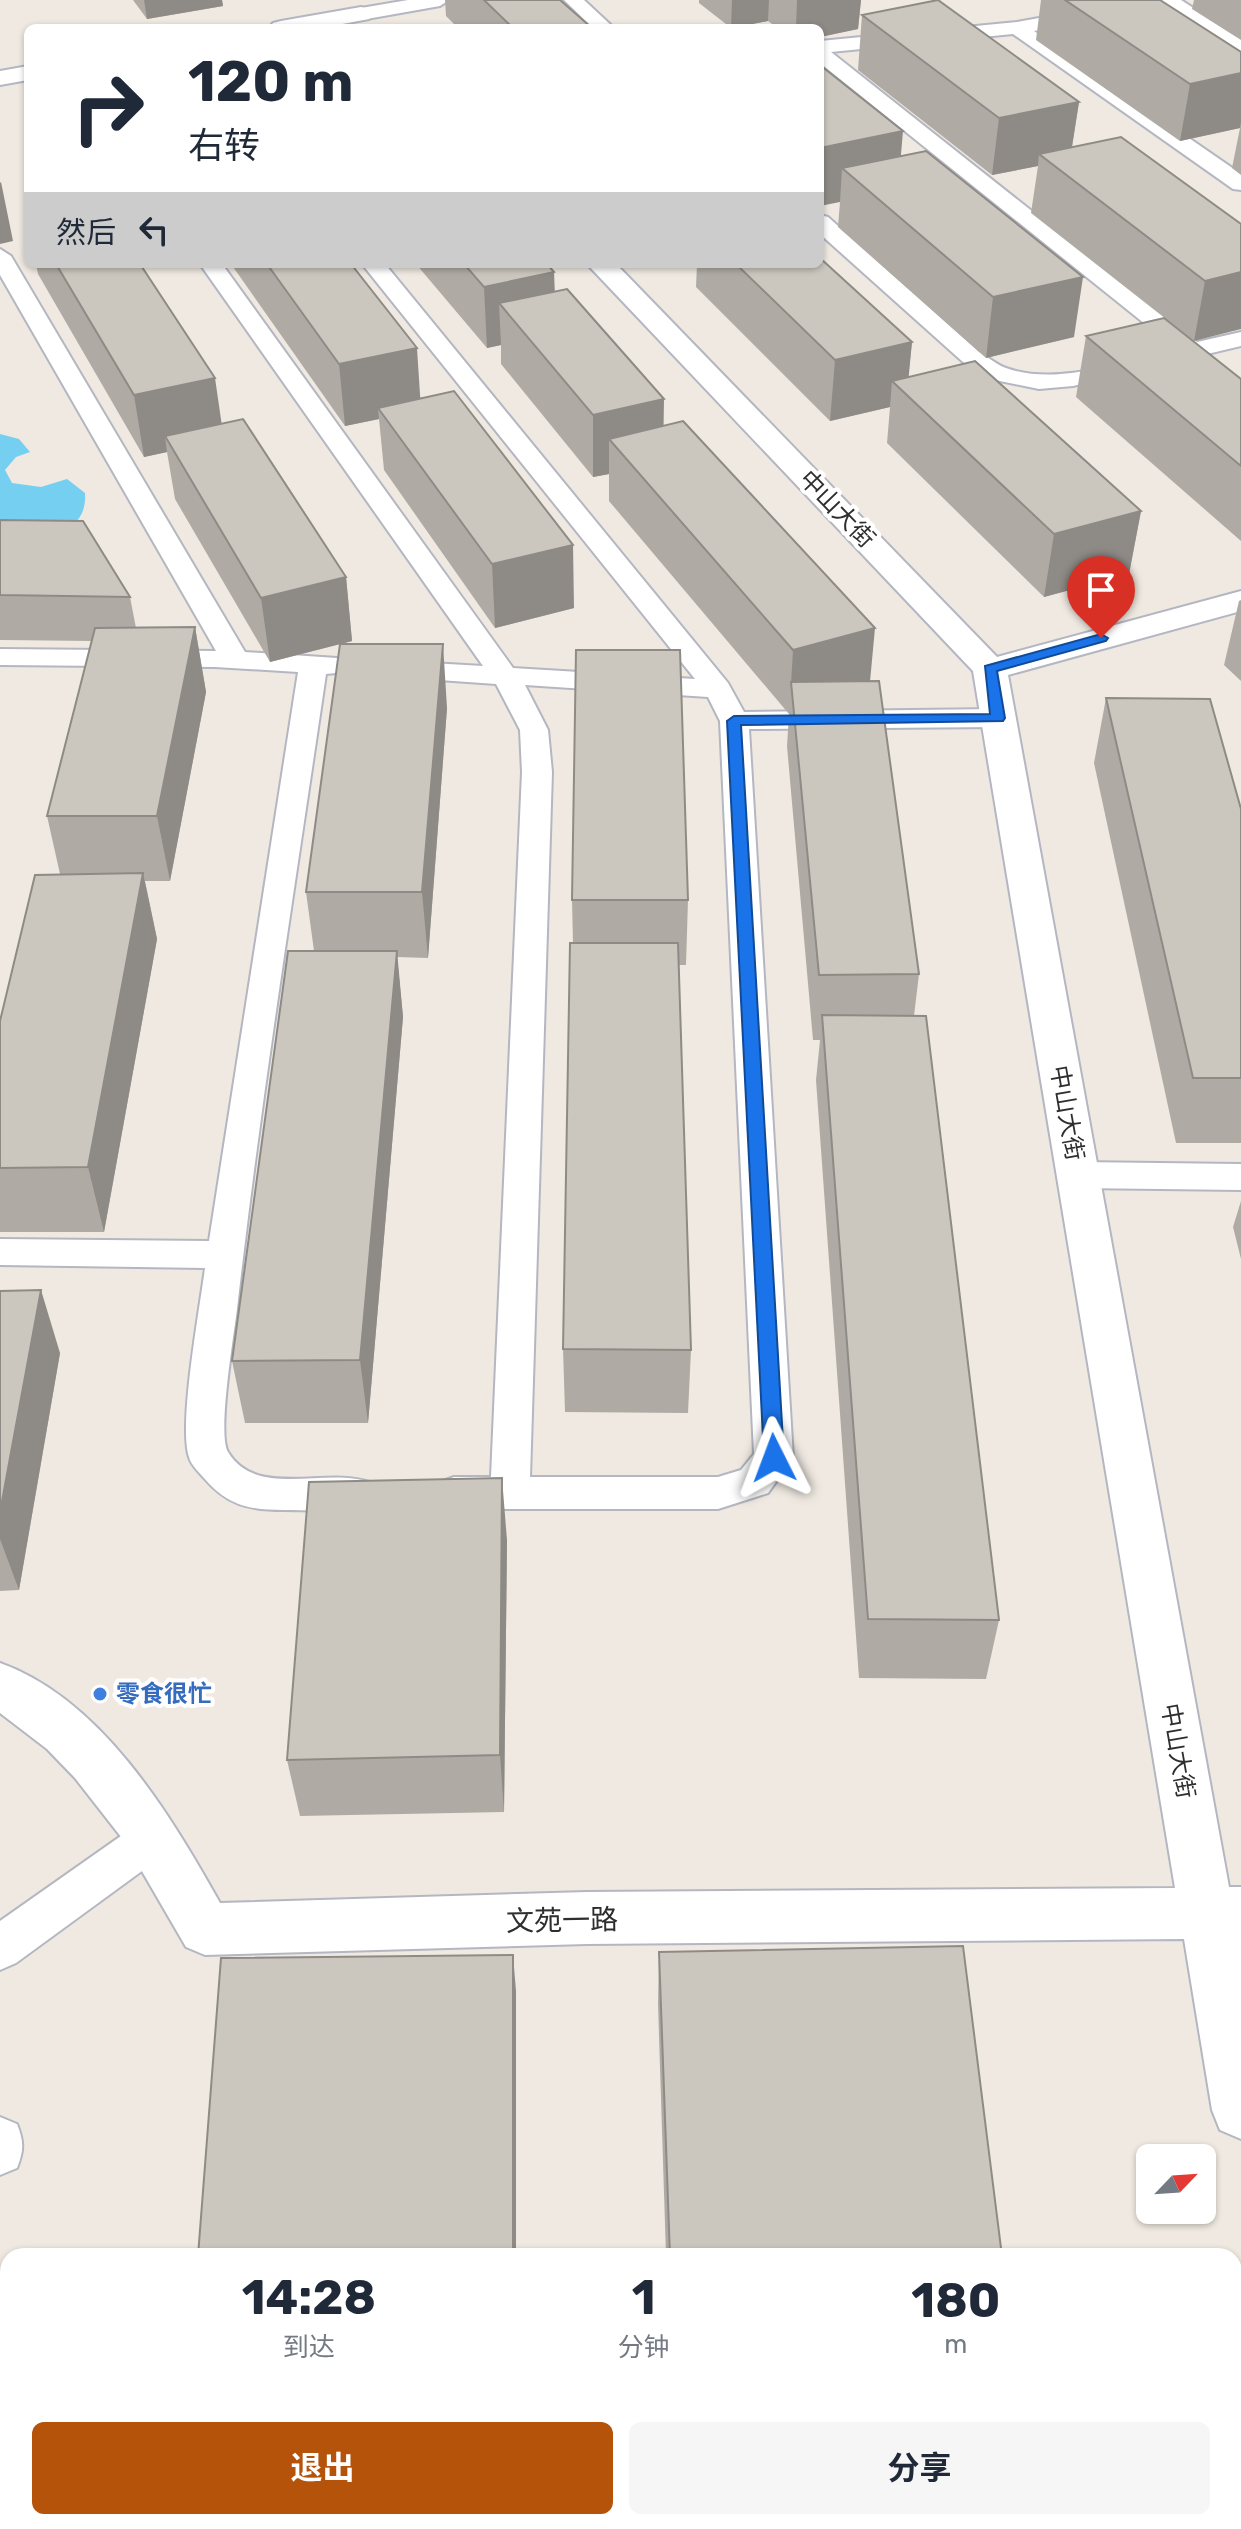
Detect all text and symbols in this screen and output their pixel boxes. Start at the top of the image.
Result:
text: 120 m [188,49,354,115]
icon: right [56,56,160,160]
text: 右转 [188,124,260,167]
icon: left [132,208,176,252]
text: 然后 [56,215,116,251]
street label: 中山大街 [794,465,880,553]
pin [1067,556,1135,638]
icon: arrive [1079,568,1123,612]
street label: 中山大街 [1045,1063,1089,1163]
position arrow [732,1416,816,1500]
place label: 零食很忙 [116,1680,212,1708]
marker: 零食很忙 [91,1685,109,1703]
street label: 中山大街 [1156,1701,1200,1801]
street label: 文苑一路 [506,1903,618,1938]
north arrow [1136,2144,1216,2224]
map controls [1136,2144,1216,2224]
text: 14:28 [242,2269,376,2326]
text: 1 [632,2269,656,2326]
text: 180 [911,2272,1000,2329]
text: m [944,2329,967,2360]
text: 到达 [283,2332,335,2363]
text: 分钟 [618,2332,670,2363]
button: 退出 [32,2422,613,2514]
button: 分享 [629,2422,1210,2514]

